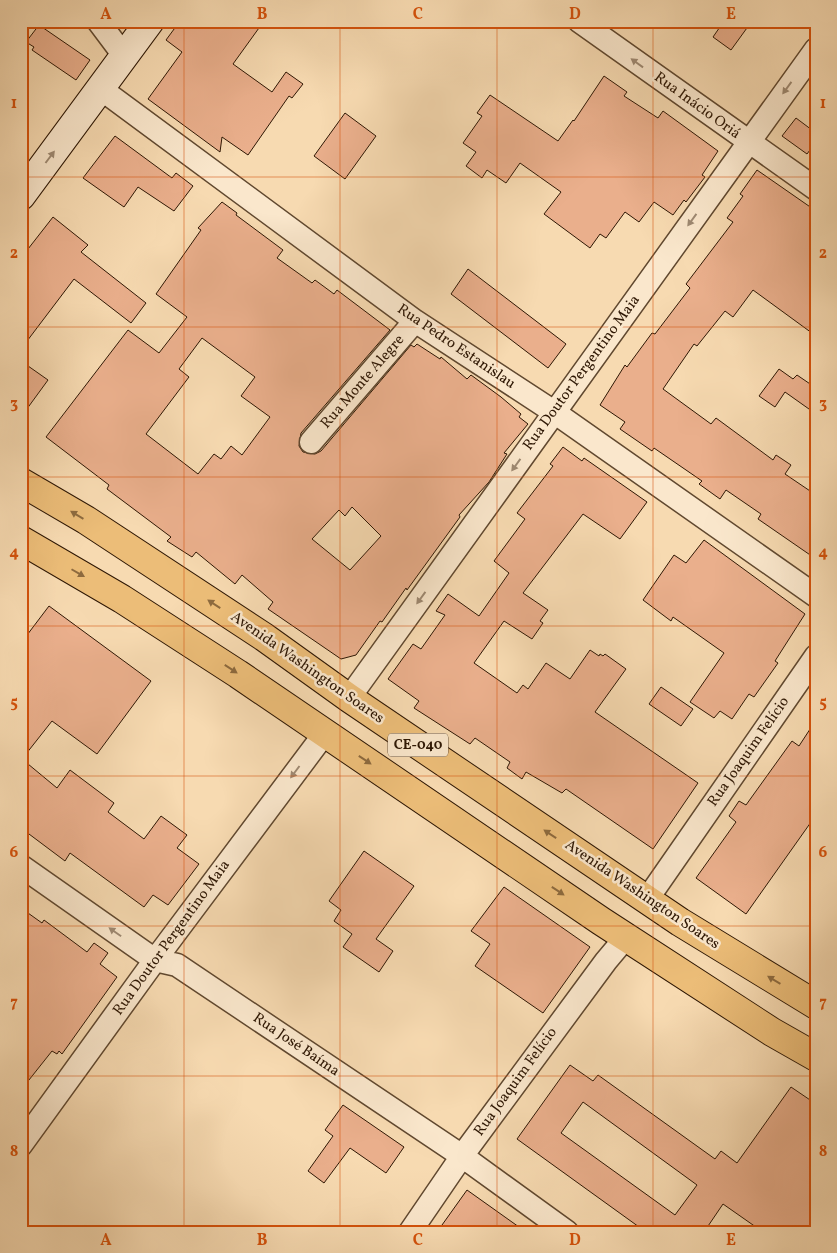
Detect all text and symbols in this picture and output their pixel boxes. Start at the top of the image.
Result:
text: A [100,4,112,26]
text: B [257,4,268,26]
text: C [413,4,423,26]
text: D [569,4,581,26]
text: E [726,4,736,26]
one-way arrow [631,57,644,68]
street label: Rua Inácio Oriá [649,67,745,145]
one-way arrow [782,81,792,95]
text: 1 [11,93,17,115]
text: 1 [820,93,826,115]
one-way arrow [45,151,56,164]
one-way arrow [687,213,697,227]
text: 2 [10,243,18,265]
text: 2 [819,243,827,265]
street label: Rua Doutor Pergentino Maia [518,291,646,455]
street label: Rua Pedro Estanislau [393,299,519,395]
street label: Rua Monte Alegre [316,330,410,434]
text: 3 [10,393,18,415]
text: 3 [819,393,827,415]
one-way arrow [511,459,521,472]
one-way arrow [71,510,84,519]
text: 4 [9,542,19,564]
text: 4 [818,542,828,564]
one-way arrow [72,569,85,578]
one-way arrow [416,591,426,605]
one-way arrow [207,599,220,608]
street label: Avenida Washington Soares [226,607,388,729]
one-way arrow [224,664,238,674]
text: 5 [10,692,18,714]
text: 5 [819,692,827,714]
street label: Rua Joaquim Felício [703,693,795,811]
road number: CE-040 [388,734,448,756]
one-way arrow [358,755,372,765]
one-way arrow [290,765,301,778]
one-way arrow [543,829,557,838]
street label: Avenida Washington Soares [560,835,724,955]
text: 6 [10,842,19,864]
text: 6 [819,842,828,864]
street label: Rua Doutor Pergentino Maia [108,856,236,1020]
one-way arrow [551,886,564,896]
one-way arrow [108,927,122,937]
one-way arrow [768,975,781,984]
text: 7 [10,992,18,1014]
text: 7 [819,992,827,1014]
street label: Rua José Baíma [248,1008,344,1082]
street label: Rua Joaquim Felício [469,1023,563,1141]
text: 8 [10,1141,18,1163]
text: 8 [819,1141,827,1163]
text: A [100,1230,112,1252]
text: B [257,1230,268,1252]
text: C [413,1230,423,1252]
text: D [569,1230,581,1252]
text: E [726,1230,736,1252]

